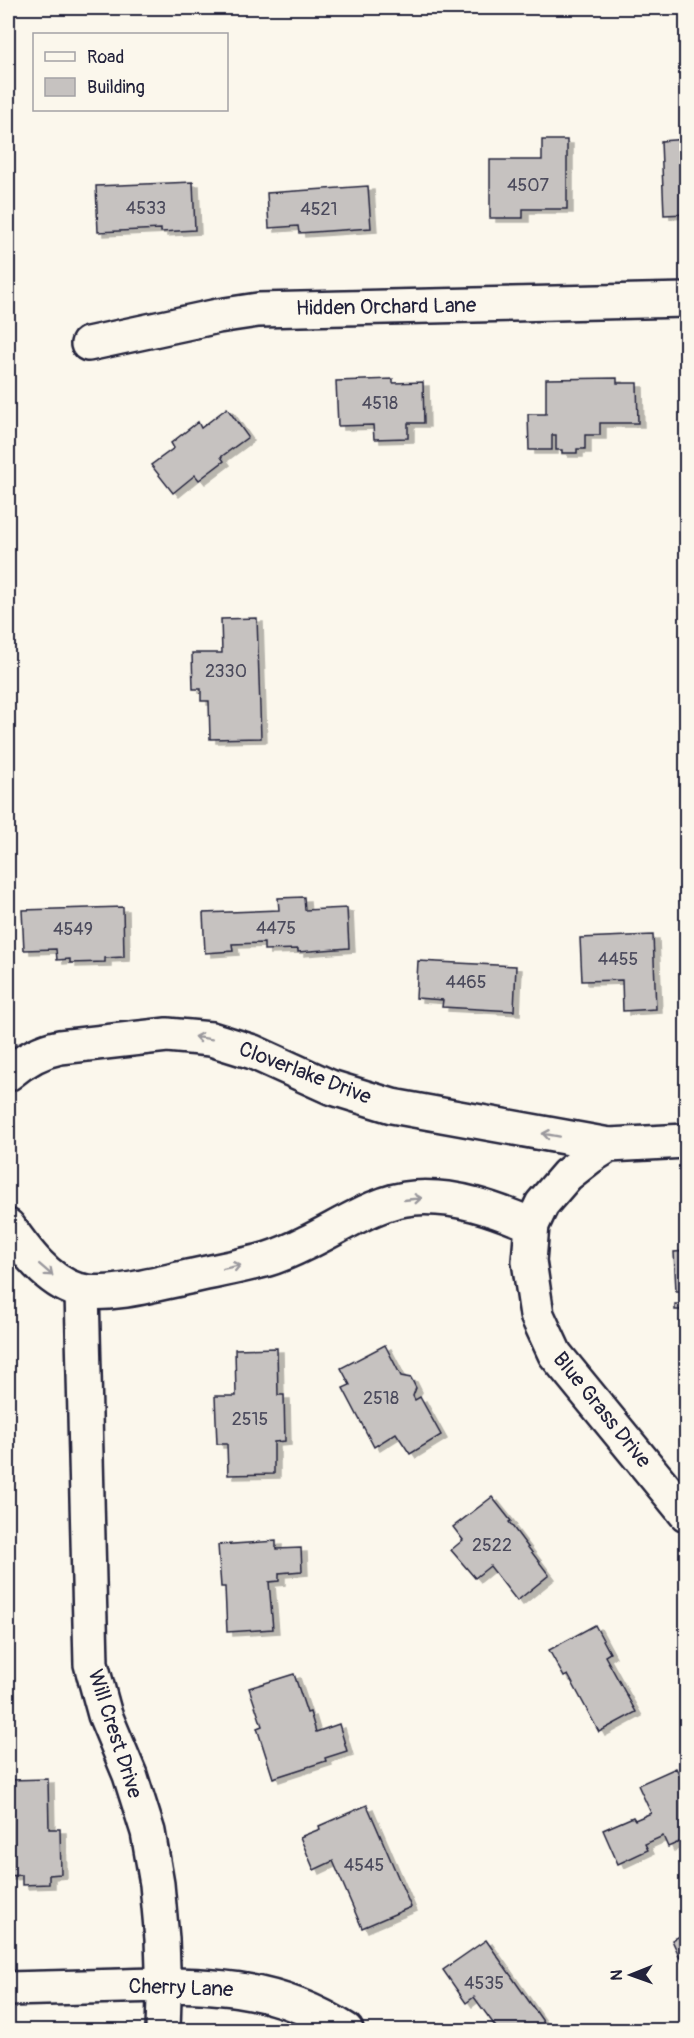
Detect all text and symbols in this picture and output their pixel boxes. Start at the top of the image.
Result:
legend [33,33,228,111]
text: Road [87,46,124,69]
text: Building [87,76,145,99]
house number: 4507 [507,174,549,197]
house number: 4533 [126,197,166,220]
house number: 4521 [300,198,338,221]
street label: Hidden Orchard Lane [296,292,477,322]
house number: 4518 [362,392,398,415]
house number: 2330 [205,660,247,683]
house number: 4475 [256,917,296,940]
house number: 4549 [53,918,93,941]
house number: 4455 [598,948,638,971]
house number: 4465 [445,971,487,994]
one-way arrow [194,1033,214,1044]
street label: Cloverlake Drive [235,1035,376,1111]
one-way arrow [542,1129,561,1140]
one-way arrow [403,1193,423,1204]
one-way arrow [222,1261,241,1273]
one-way arrow [38,1263,53,1277]
street label: Blue Grass Drive [547,1346,657,1474]
house number: 2518 [363,1387,399,1410]
house number: 2515 [232,1408,268,1431]
house number: 2522 [472,1534,512,1557]
street label: Will Crest Drive [81,1666,149,1802]
house number: 4545 [344,1854,384,1877]
north arrow [601,1945,661,2005]
text: N [607,1969,627,1981]
house number: 4535 [464,1972,504,1995]
street label: Cherry Lane [128,1973,235,2003]

